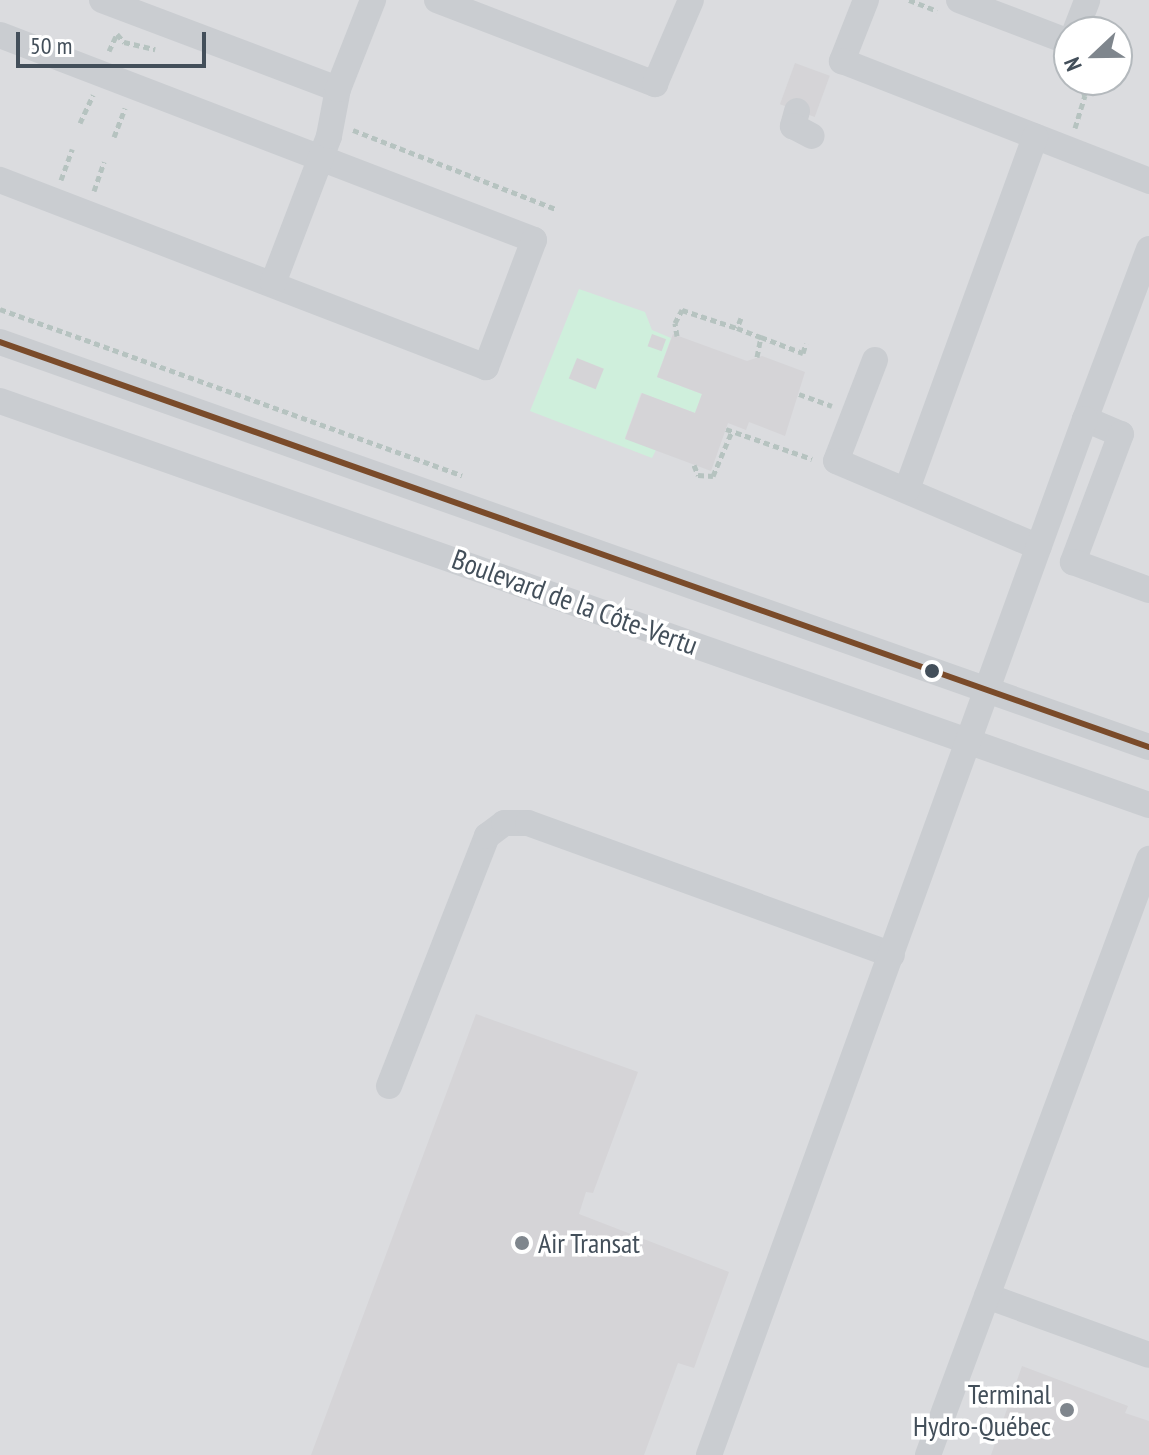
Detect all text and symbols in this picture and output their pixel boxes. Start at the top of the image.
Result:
scale bar [20,16,210,66]
north arrow [1053,16,1133,96]
text: 50 m [30,30,72,61]
text: N [1057,53,1088,75]
street label: Boulevard de la Côte-Vertu [448,542,702,662]
unlabelled marker [924,663,940,679]
place label: Air Transat [538,1226,641,1260]
marker: Air Transat [513,1234,531,1252]
place label: Terminal Hydro-Québec [913,1377,1051,1443]
marker: Terminal Hydro-Québec [1058,1401,1076,1419]

